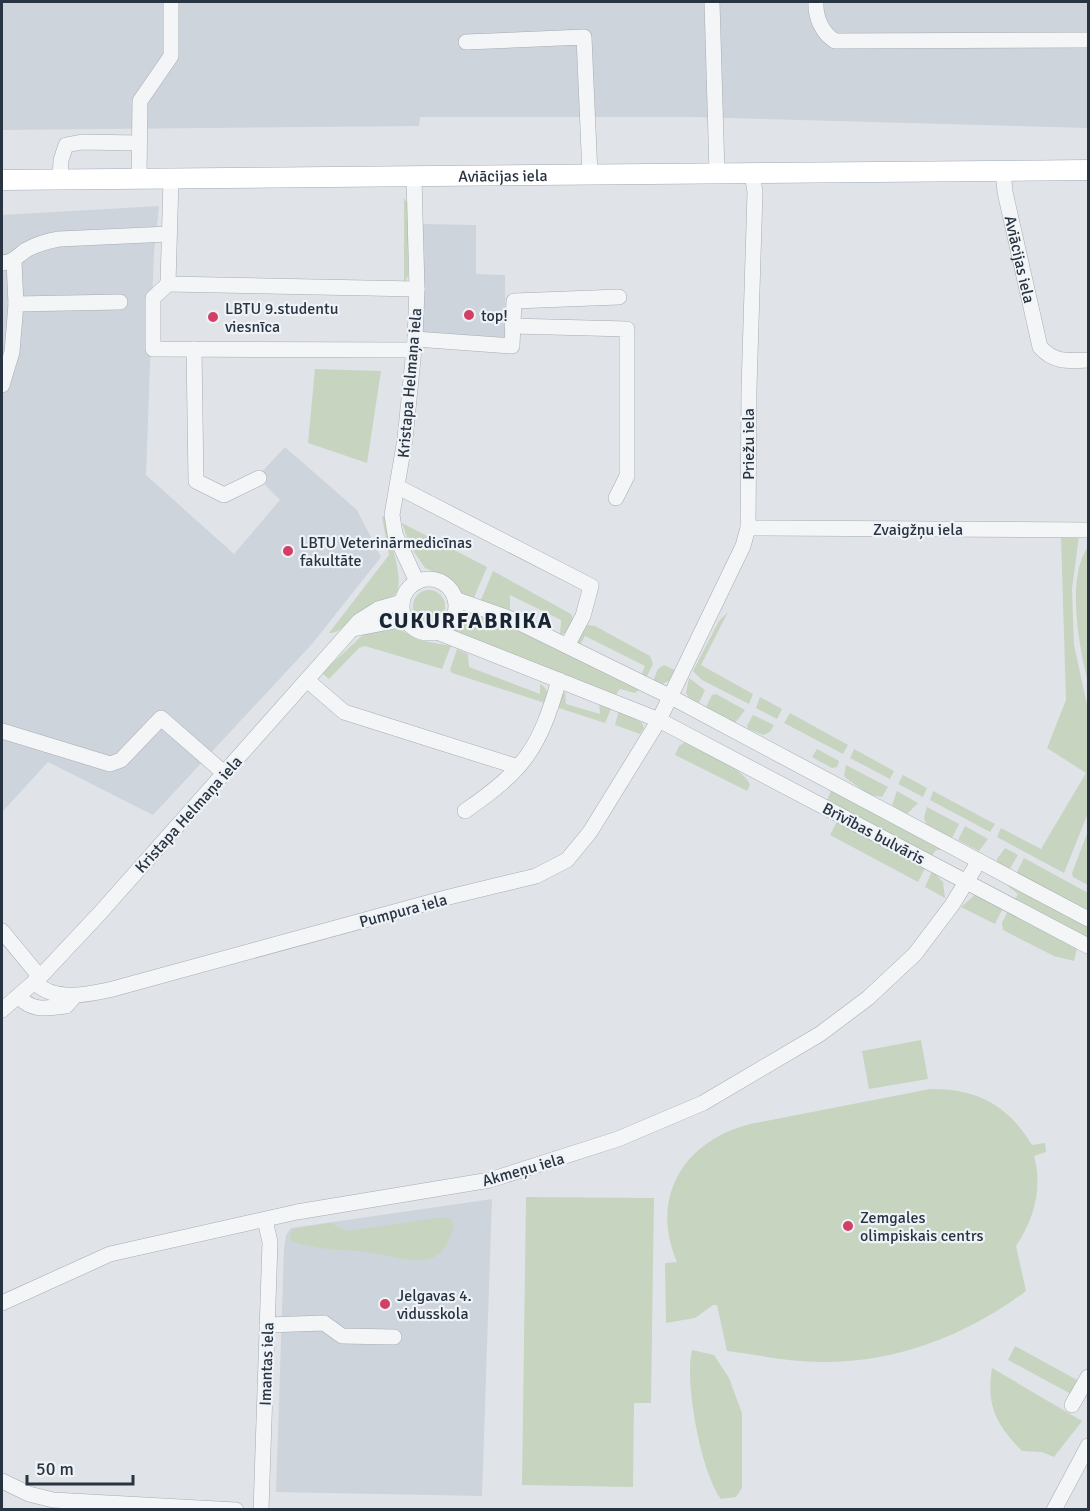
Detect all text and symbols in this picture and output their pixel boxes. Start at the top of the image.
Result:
street label: Aviācijas iela [458,166,548,187]
street label: Aviācijas iela [1000,214,1039,305]
place label: LBTU 9.studentu viesnīca [225,299,338,337]
place label: top! [481,306,508,326]
street label: Kristapa Helmaņa iela [393,307,427,459]
marker: top! [462,308,476,322]
marker: LBTU 9.studentu viesnīca [206,310,220,324]
street label: Priežu iela [739,408,759,480]
street label: Zvaigžņu iela [873,520,963,540]
place label: LBTU Veterinārmedicīnas fakultāte [300,533,472,571]
marker: LBTU Veterinārmedicīnas fakultāte [281,544,295,558]
district label: CUKURFABRIKA [379,607,553,634]
street label: Kristapa Helmaņa iela [131,752,247,877]
street label: Brīvības bulvāris [819,798,928,869]
street label: Pumpura iela [357,890,449,932]
street label: Akmeņu iela [480,1149,567,1191]
place label: Zemgales olimpiskais centrs [860,1208,984,1246]
marker: Zemgales olimpiskais centrs [841,1219,855,1233]
place label: Jelgavas 4. vidusskola [397,1286,472,1324]
marker: Jelgavas 4. vidusskola [378,1297,392,1311]
street label: Imantas iela [256,1322,278,1406]
scale bar [27,1448,134,1486]
text: 50 m [36,1458,74,1480]

